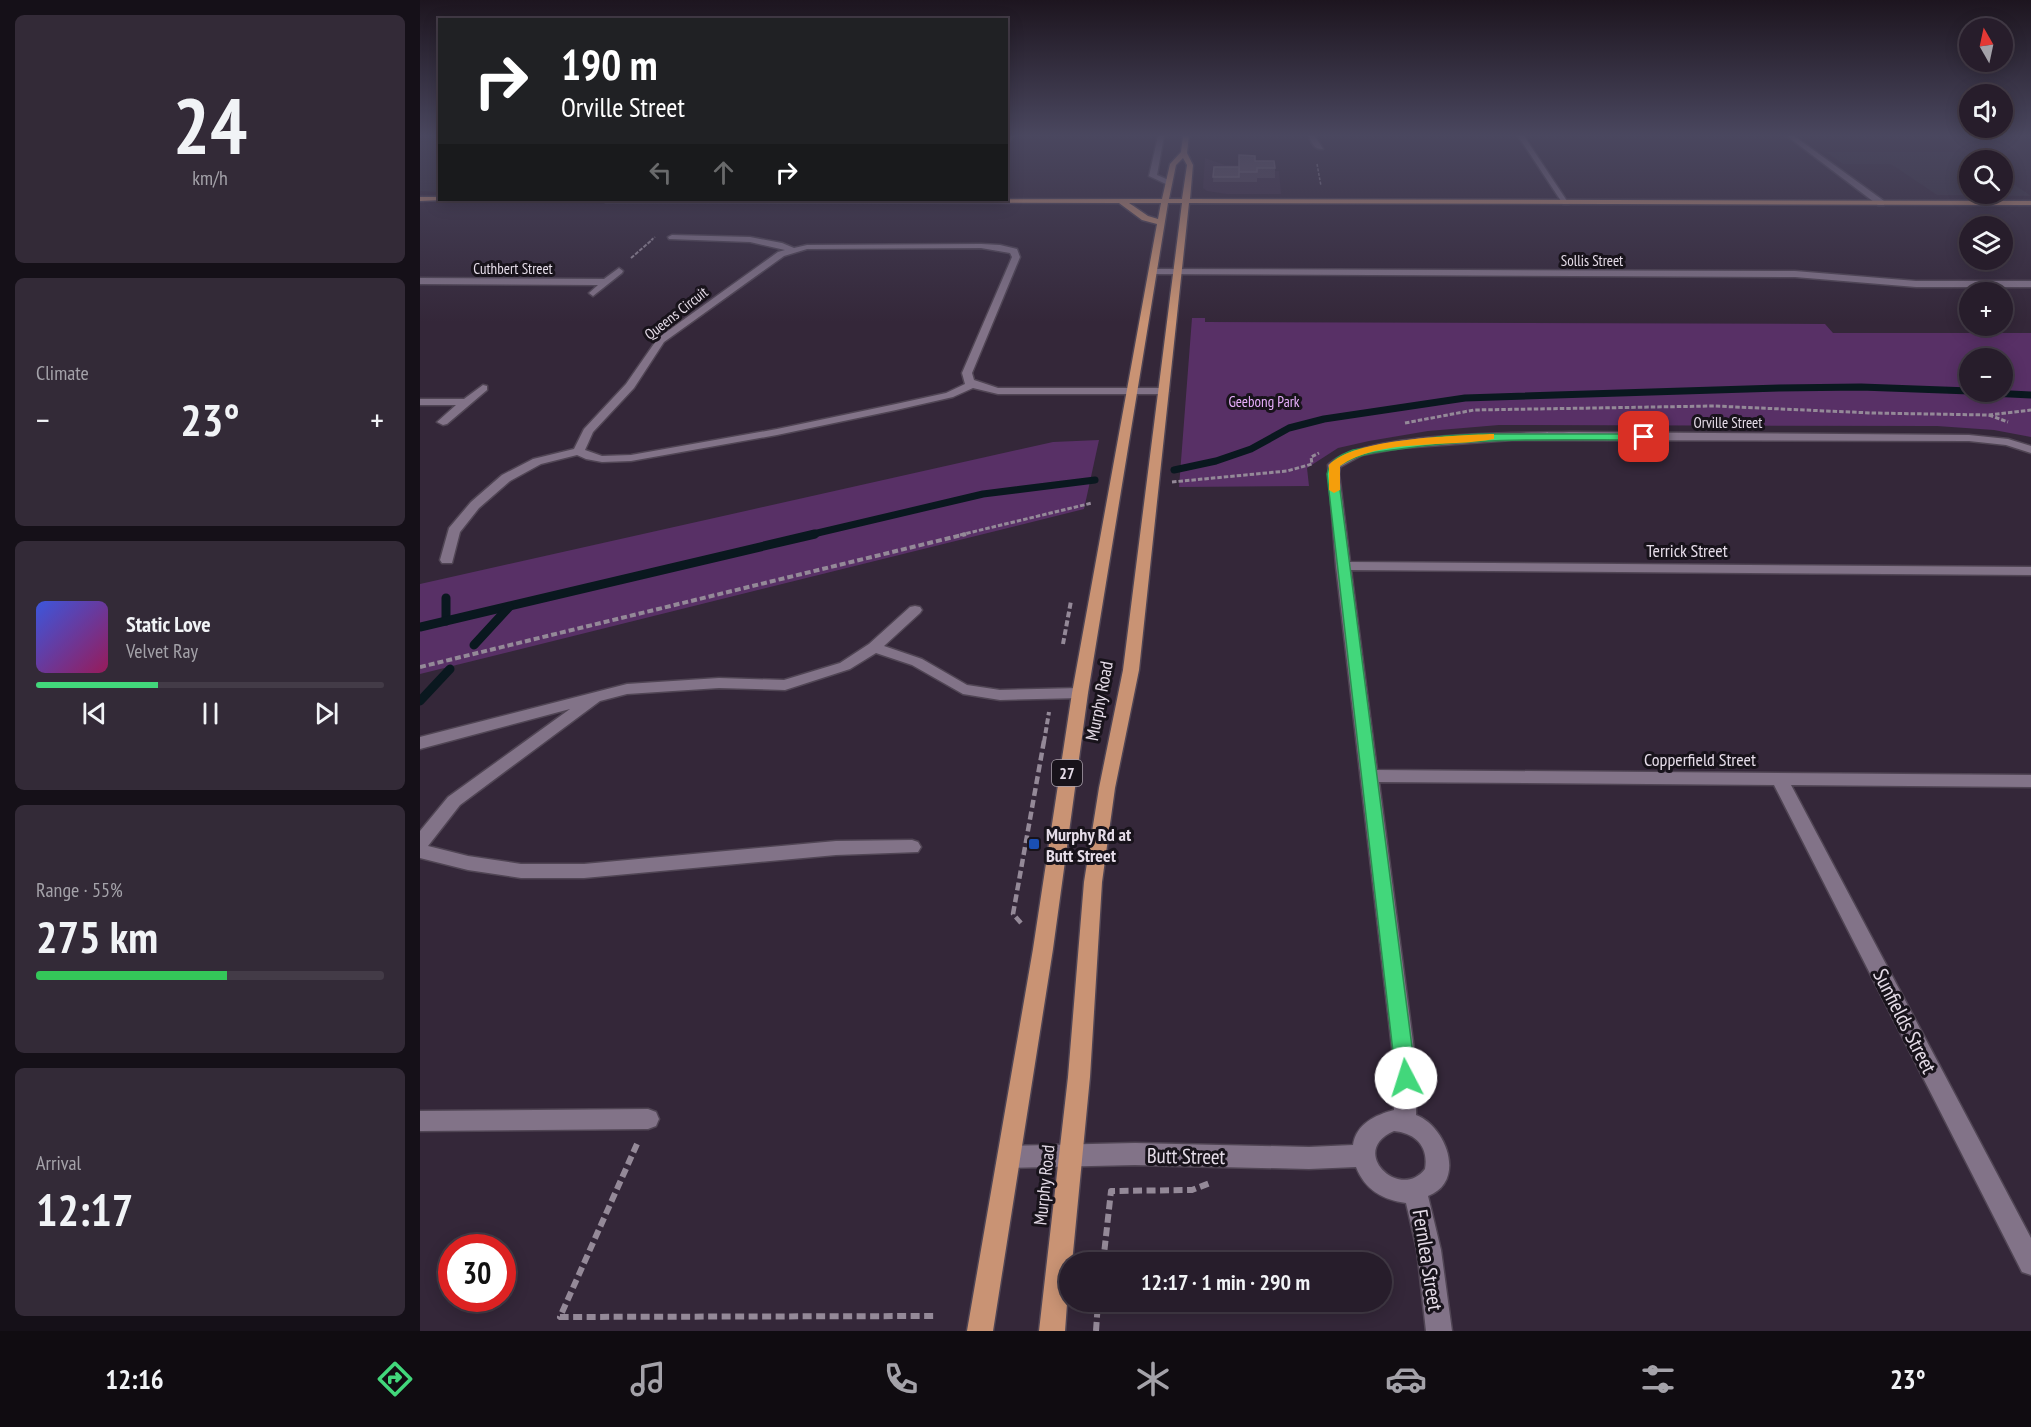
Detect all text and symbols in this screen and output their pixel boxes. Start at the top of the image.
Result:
north arrow [1959,18,2013,72]
map controls [1959,18,2013,402]
text: 190 m [561,37,658,92]
icon: right [462,42,540,120]
text: 24 [173,75,247,176]
button: sound [1959,84,2013,138]
text: Orville Street [561,90,685,124]
button: search [1959,150,2013,204]
icon: left [644,156,677,189]
icon: ahead [707,156,740,189]
icon: right [770,156,803,189]
text: km/h [192,165,228,191]
button: layers [1959,216,2013,270]
street label: Sollis Street [1561,251,1623,270]
street label: Cuthbert Street [473,259,553,278]
street label: Queens Circuit [640,282,712,344]
button: + [1959,282,2013,336]
button: − [1959,348,2013,402]
text: Climate [36,360,89,386]
text: 23° [180,390,240,448]
park label: Geebong Park [1228,392,1300,411]
text: − [36,398,50,441]
text: + [370,398,384,441]
pin [1618,411,1669,462]
street label: Orville Street [1694,413,1762,432]
icon: arrive [1627,420,1660,453]
street label: Terrick Street [1646,539,1728,562]
text: Static Love [126,610,211,638]
text: Velvet Ray [126,638,198,664]
street label: Murphy Road [1080,659,1118,743]
icon: previous [78,697,111,730]
icon: pause [194,697,227,730]
icon: next [310,697,343,730]
street label: Copperfield Street [1644,748,1756,771]
road number: 27 [1052,760,1082,786]
place label: Murphy Rd at Butt Street [1046,823,1132,867]
marker: Murphy Rd at Butt Street [1027,837,1041,851]
text: Range · 55% [36,877,123,903]
text: 275 km [36,907,158,965]
street label: Sunfields Street [1867,964,1943,1078]
position arrow [1374,1046,1438,1110]
street label: Butt Street [1147,1142,1226,1170]
street label: Murphy Road [1028,1144,1060,1226]
text: Arrival [36,1150,81,1176]
text: 12:17 [36,1180,133,1238]
street label: Fernlea Street [1407,1207,1449,1313]
speed limit sign: 30 [438,1234,516,1312]
text: 12:17 · 1 min · 290 m [1141,1268,1310,1296]
icon: directions [374,1358,416,1400]
icon: music [627,1358,669,1400]
icon: phone [880,1358,922,1400]
icon: climate [1132,1358,1174,1400]
icon: car [1385,1358,1427,1400]
icon: filters [1637,1358,1679,1400]
text: 12:16 [105,1362,164,1396]
text: 23° [1890,1362,1926,1396]

